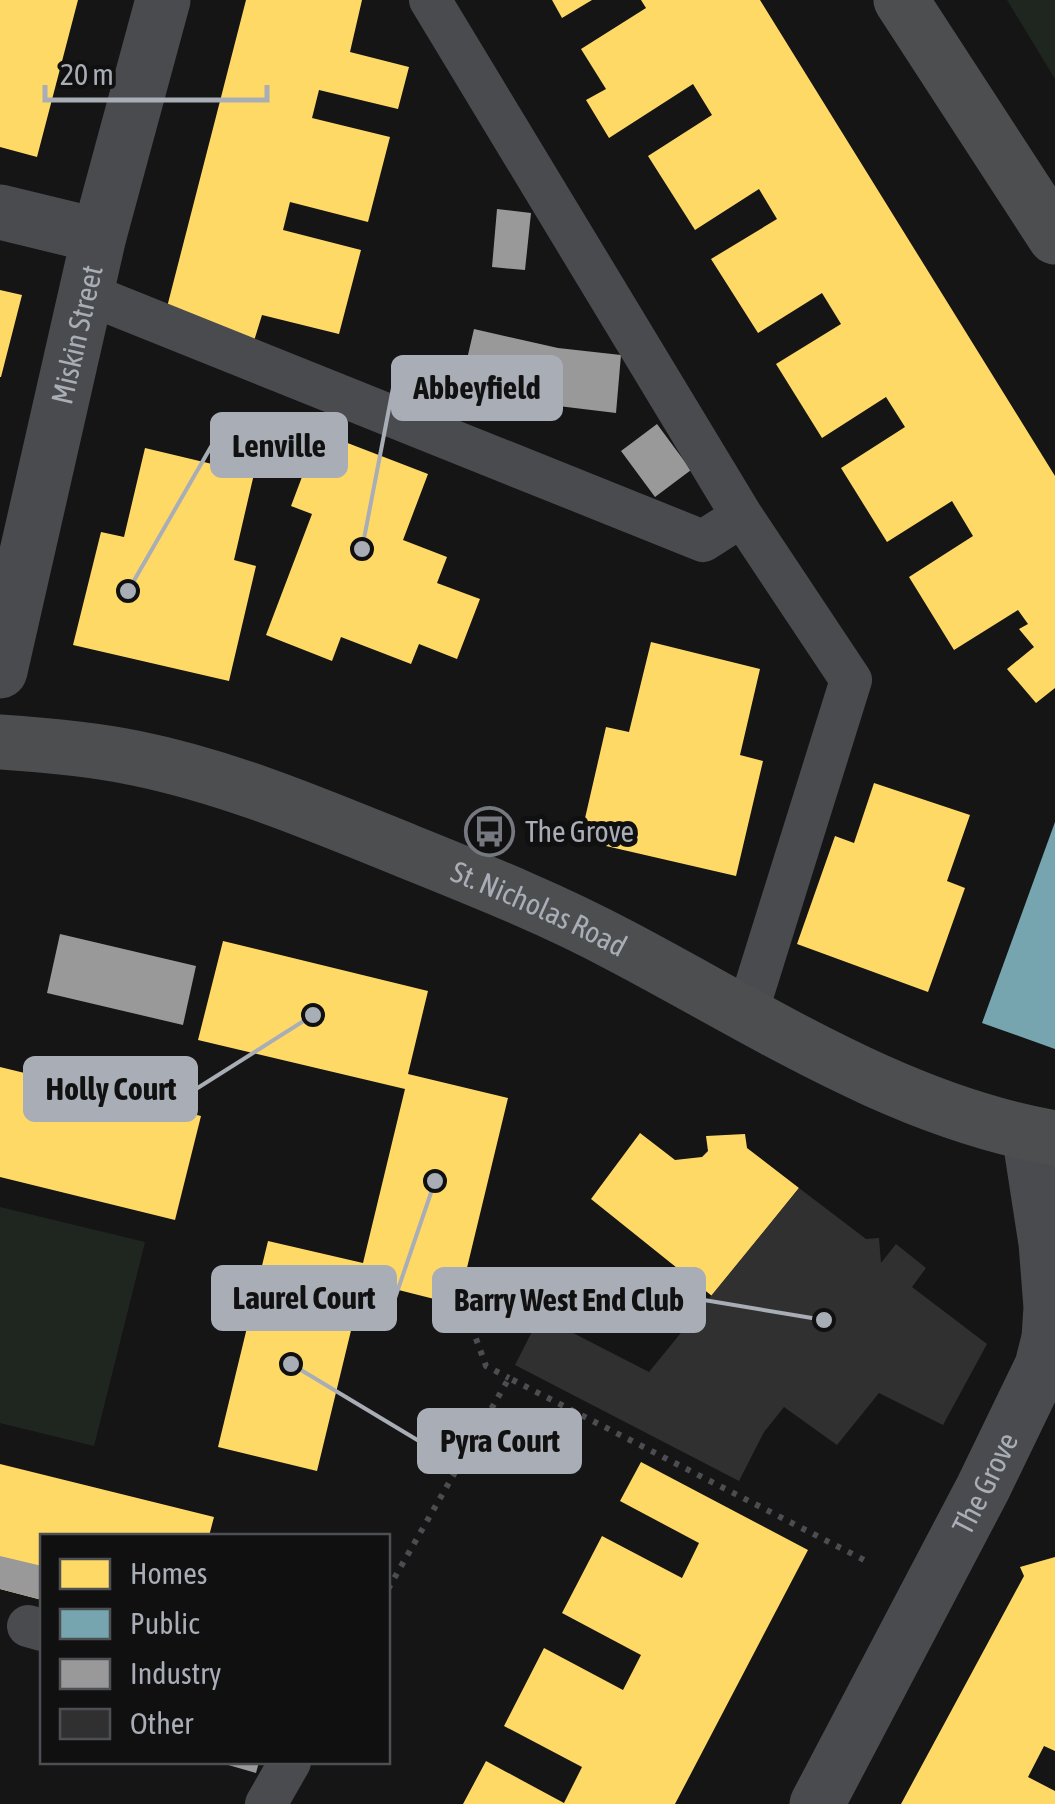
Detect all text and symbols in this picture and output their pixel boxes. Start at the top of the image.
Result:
scale bar [45,40,268,102]
text: 20 m [60,57,114,91]
street label: Miskin Street [44,262,109,407]
callout: Abbeyfield [393,357,561,419]
text: Abbeyfield [412,369,541,406]
callout: Lenville [212,414,346,476]
text: Lenville [232,427,326,464]
bus stop icon: The Grove [464,805,516,857]
place label: The Grove [525,814,634,848]
street label: St. Nicholas Road [447,854,633,963]
callout: Holly Court [25,1058,196,1120]
text: Holly Court [45,1070,177,1107]
callout: Laurel Court [213,1267,395,1329]
callout: Barry West End Club [434,1269,704,1331]
text: Laurel Court [233,1279,376,1316]
text: Barry West End Club [454,1281,684,1318]
callout: Pyra Court [419,1410,580,1472]
text: Pyra Court [440,1422,561,1459]
street label: The Grove [945,1427,1024,1540]
legend [40,1534,390,1764]
text: Homes [130,1556,207,1590]
text: Public [130,1606,200,1640]
text: Industry [130,1656,221,1690]
text: Other [130,1706,194,1740]

